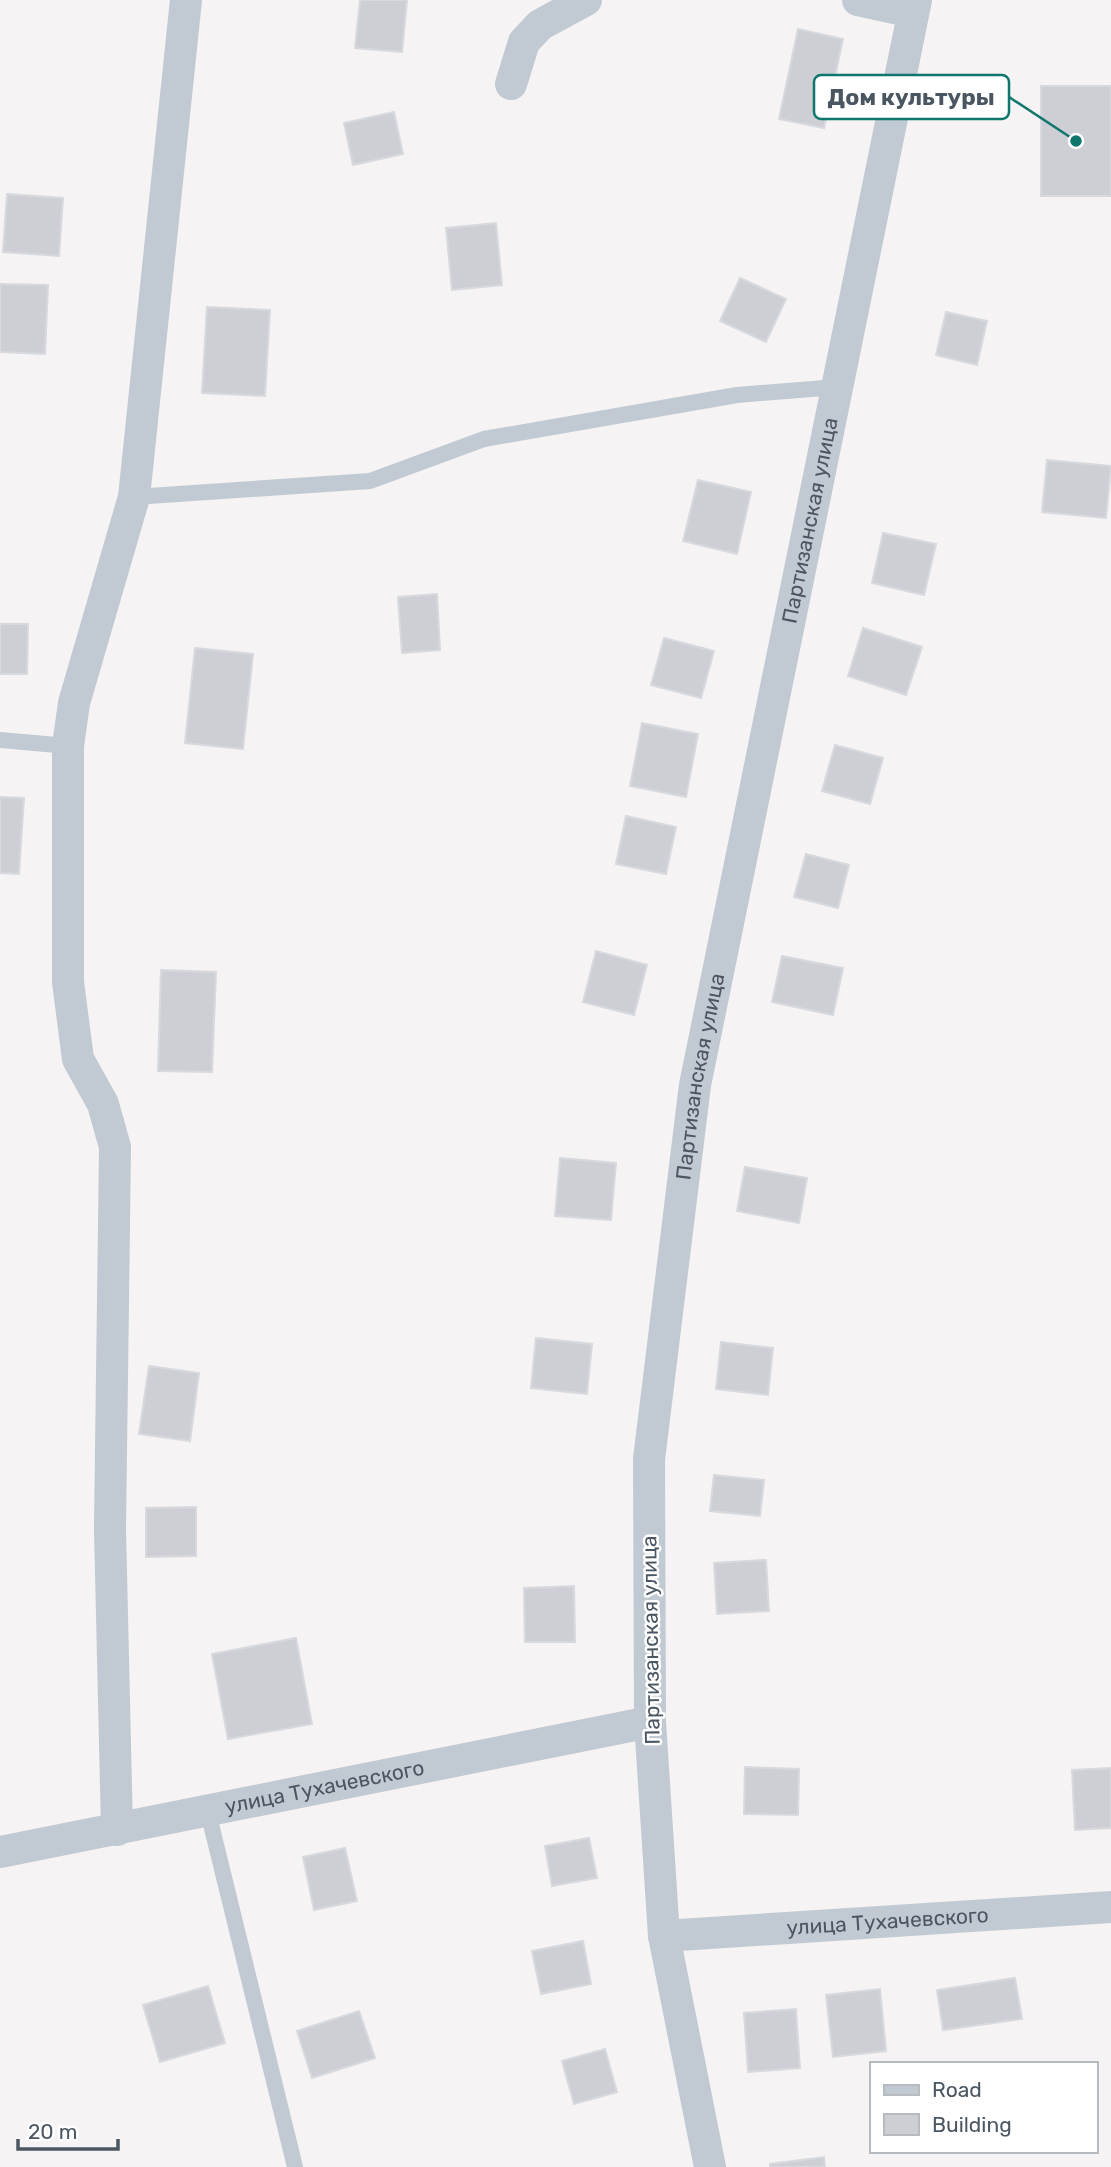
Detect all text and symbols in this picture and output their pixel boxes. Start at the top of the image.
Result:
callout: Дом культуры [814,75,1009,119]
text: Дом культуры [827,83,995,111]
street label: Партизанская улица [776,415,843,625]
street label: Партизанская улица [670,971,729,1181]
street label: Партизанская улица [636,1535,665,1745]
street label: улица Тухачевского [223,1754,426,1819]
street label: улица Тухачевского [786,1902,989,1940]
legend [870,2062,1097,2153]
text: Road [932,2077,982,2102]
scale bar [18,2108,117,2152]
text: Building [932,2112,1012,2137]
text: 20 m [28,2119,77,2144]

